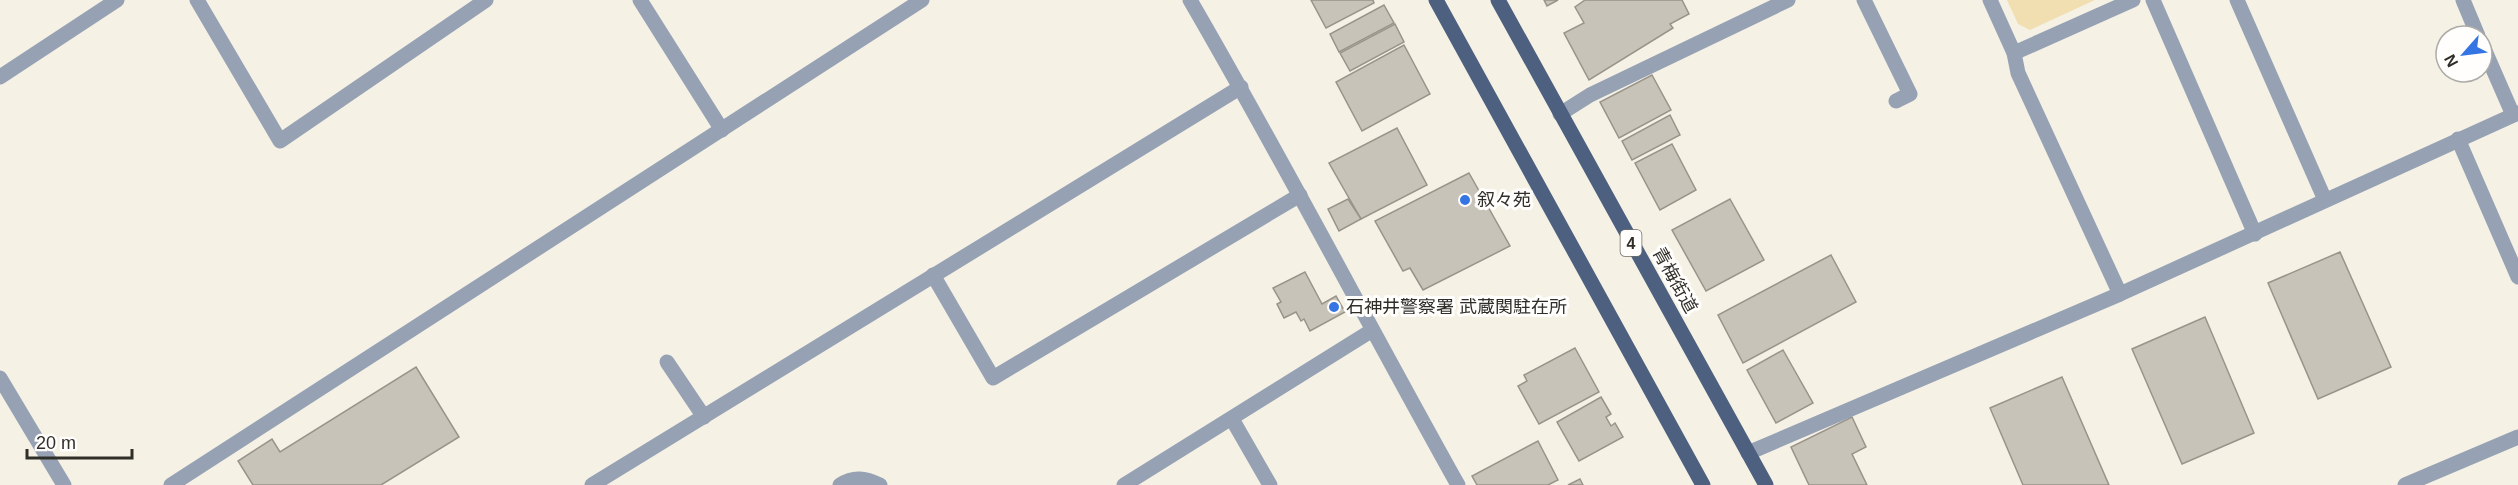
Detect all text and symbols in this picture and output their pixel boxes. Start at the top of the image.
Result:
north arrow [2434,24,2494,84]
text: N [2441,52,2461,70]
place label: 叙々苑 [1477,190,1531,210]
marker: 叙々苑 [1458,193,1472,207]
road number: 4 [1620,230,1642,256]
street label: 青梅街道 [1649,244,1701,316]
place label: 石神井警察署 武蔵関駐在所 [1346,297,1567,317]
marker: 石神井警察署 武蔵関駐在所 [1327,300,1341,314]
scale bar [27,422,132,460]
text: 20 m [36,433,76,453]

